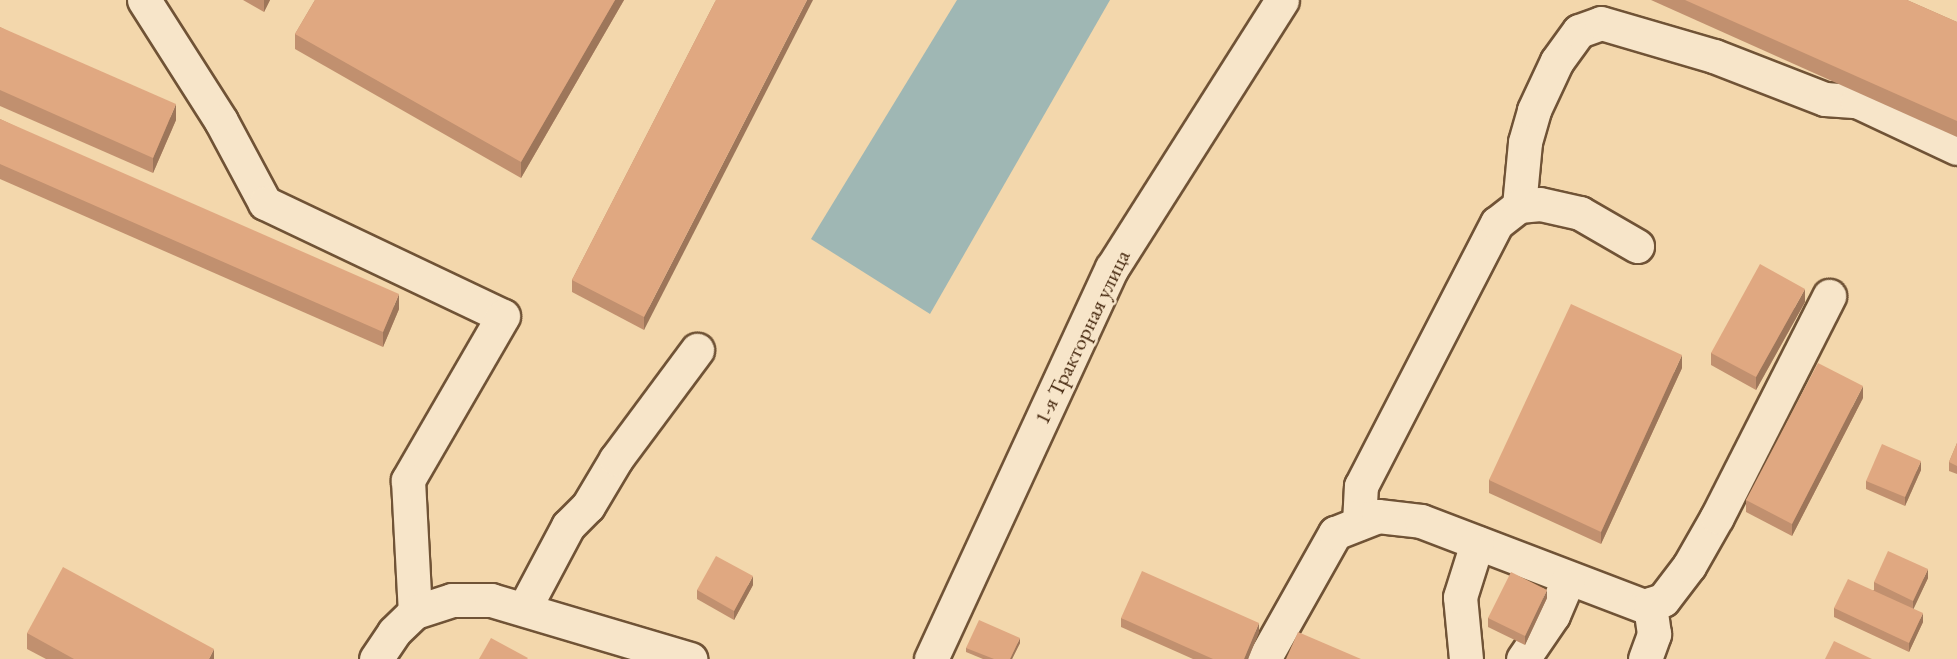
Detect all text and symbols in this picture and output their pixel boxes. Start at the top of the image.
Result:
street label: 1-я Тракторная улица [1028,245,1136,429]

